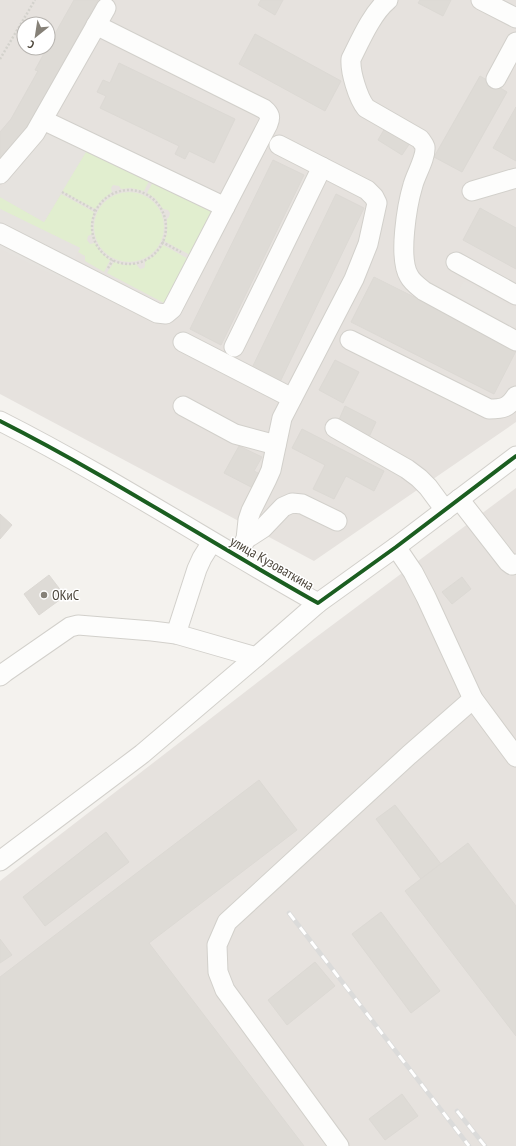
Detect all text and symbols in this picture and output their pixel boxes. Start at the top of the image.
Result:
north arrow [16,16,56,56]
text: С [25,37,37,52]
street label: улица Кузоваткина [227,532,317,594]
place label: ОКиС [52,586,80,604]
marker: ОКиС [39,590,49,600]

